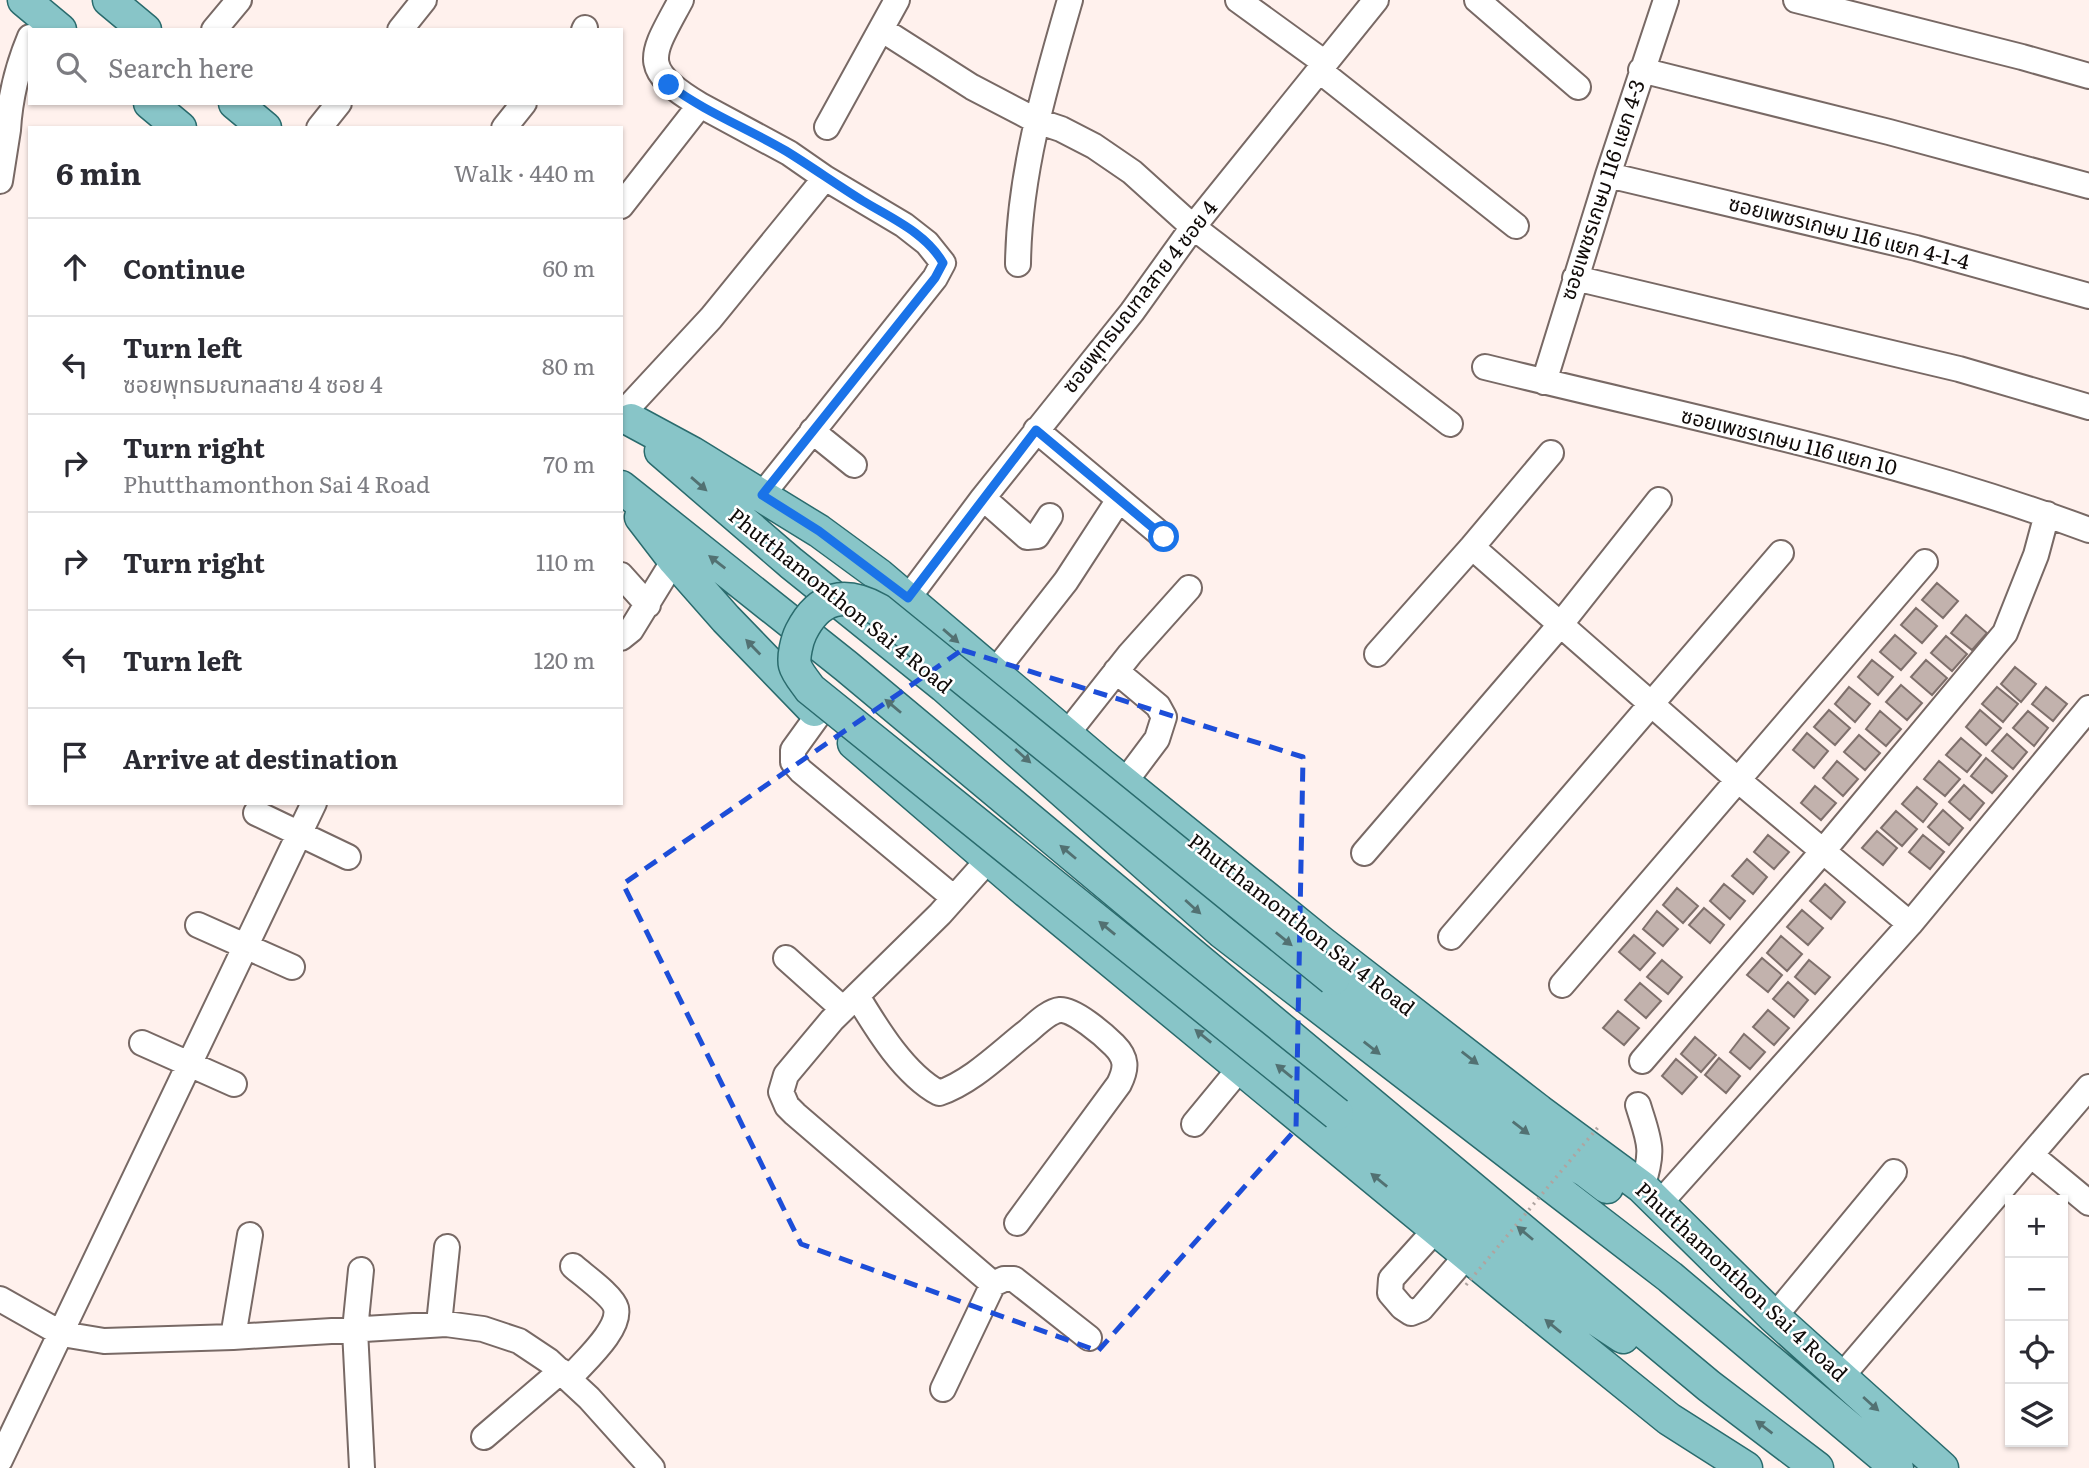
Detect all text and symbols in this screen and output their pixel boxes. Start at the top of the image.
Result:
search box [28,28,623,105]
text: Search here [108,47,254,86]
icon: search [52,48,90,86]
route end [653,69,684,100]
street label: ซอยเพชรเกษม 116 แยก 4-3 [1550,75,1651,303]
text: 6 min [56,150,141,194]
text: Walk · 440 m [454,155,595,189]
street label: ซอยเพชรเกษม 116 แยก 4-1-4 [1726,186,1974,276]
street label: ซอยพุทธมณฑลสาย 4 ซอย 4 [1053,192,1223,398]
icon: ahead [56,248,94,286]
text: Continue [123,248,245,287]
text: 60 m [542,250,595,284]
text: Turn left [123,327,242,366]
icon: left [56,346,94,384]
text: 80 m [542,348,595,382]
text: ซอยพุทธมณฑลสาย 4 ซอย 4 [123,366,383,400]
street label: ซอยเพชรเกษม 116 แยก 10 [1678,398,1901,481]
text: Turn right [123,427,265,466]
icon: right [56,444,94,482]
text: 70 m [543,446,595,480]
text: Phutthamonthon Sai 4 Road [123,466,430,500]
one-way arrow [690,476,707,491]
street label: Phutthamonthon Sai 4 Road [723,499,960,699]
route start [1148,521,1179,552]
icon: right [56,542,94,580]
text: Turn right [123,542,265,581]
text: 110 m [536,544,595,578]
one-way arrow [708,556,726,570]
one-way arrow [942,628,960,644]
one-way arrow [745,638,761,656]
icon: left [56,640,94,678]
text: Turn left [123,640,242,679]
text: 120 m [534,642,595,676]
one-way arrow [885,699,902,714]
icon: arrive [56,738,94,776]
text: Arrive at destination [123,738,398,777]
one-way arrow [1014,748,1032,764]
street label: Phutthamonthon Sai 4 Road [1183,825,1423,1022]
one-way arrow [1059,845,1076,860]
one-way arrow [1185,899,1202,914]
one-way arrow [1098,921,1116,936]
one-way arrow [1274,932,1292,947]
one-way arrow [1194,1029,1211,1044]
one-way arrow [1363,1040,1381,1054]
one-way arrow [1460,1050,1478,1065]
one-way arrow [1275,1064,1293,1079]
one-way arrow [1511,1120,1529,1135]
one-way arrow [1370,1173,1388,1188]
street label: Phutthamonthon Sai 4 Road [1630,1173,1856,1387]
map controls [2005,1195,2068,1447]
button: + [2005,1195,2068,1258]
one-way arrow [1516,1226,1533,1241]
button: − [2005,1258,2068,1321]
one-way arrow [1545,1319,1562,1334]
button: locate [2005,1321,2068,1384]
button: layers [2005,1384,2068,1447]
one-way arrow [1862,1396,1880,1412]
one-way arrow [1754,1420,1773,1434]

